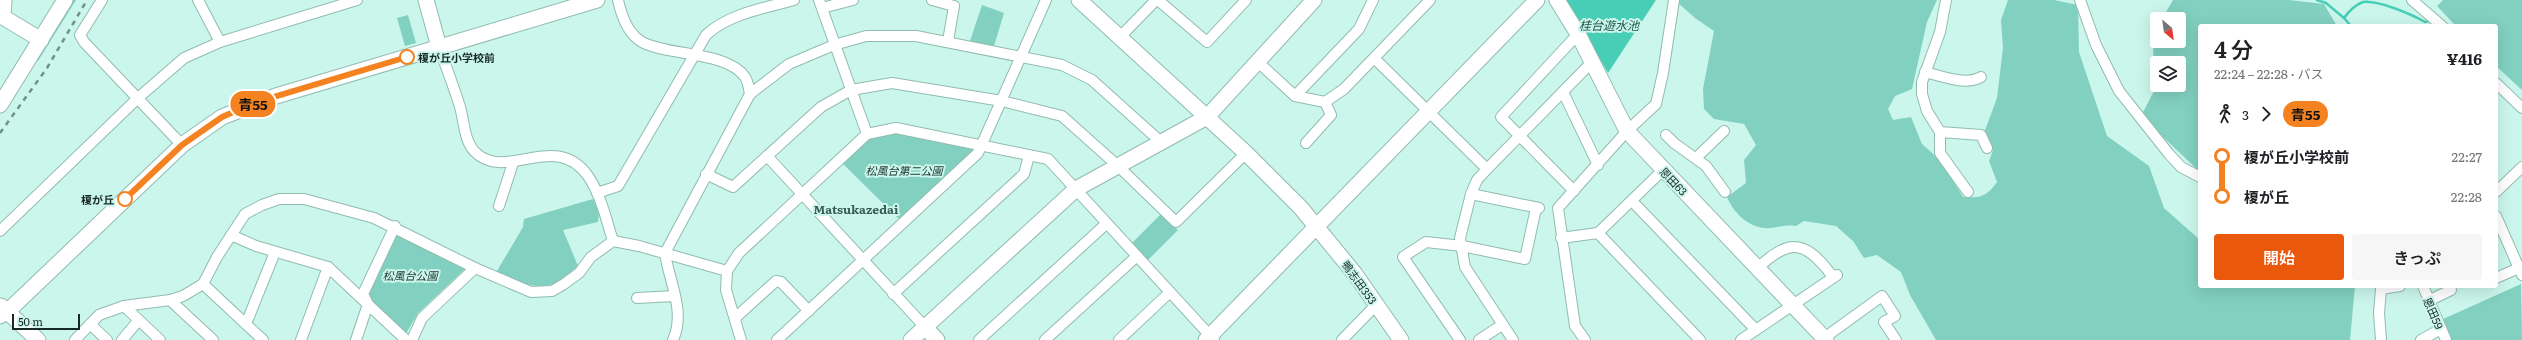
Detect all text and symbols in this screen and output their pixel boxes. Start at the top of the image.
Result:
north arrow [2150,12,2186,48]
map controls [2150,12,2186,92]
water label: 桂台遊水池 [1579,16,1640,34]
text: 4 分 [2214,32,2253,65]
text: ¥416 [2447,47,2482,70]
marker: 榎が丘小学校前 [399,49,415,65]
place label: 榎が丘小学校前 [418,49,495,65]
button: layers [2150,56,2186,92]
text: 22:24 – 22:28 · バス [2214,64,2324,83]
line badge: 青55 [230,91,276,117]
text: 青55 [238,94,268,114]
icon: walk [2214,103,2236,125]
icon: forward [2255,103,2277,125]
text: 青55 [2291,104,2320,124]
text: 3 [2242,105,2249,124]
text: 榎が丘小学校前 [2244,145,2349,168]
text: 22:27 [2452,147,2482,166]
park label: 松風台第二公園 [866,162,944,178]
street label: 恩田63 [1656,163,1692,199]
text: 榎が丘 [2244,185,2289,208]
text: 22:28 [2451,187,2482,206]
place label: 榎が丘 [81,191,114,207]
marker: 榎が丘 [117,191,133,207]
district label: Matsukazedai [814,200,899,218]
button: 開始 [2214,234,2344,280]
button: きっぷ [2352,234,2482,280]
street label: 鴨志田353 [1339,257,1381,307]
park label: 松風台公園 [383,267,439,283]
street label: 恩田59 [2420,295,2448,332]
scale bar [12,312,80,331]
text: 50 m [18,313,43,329]

